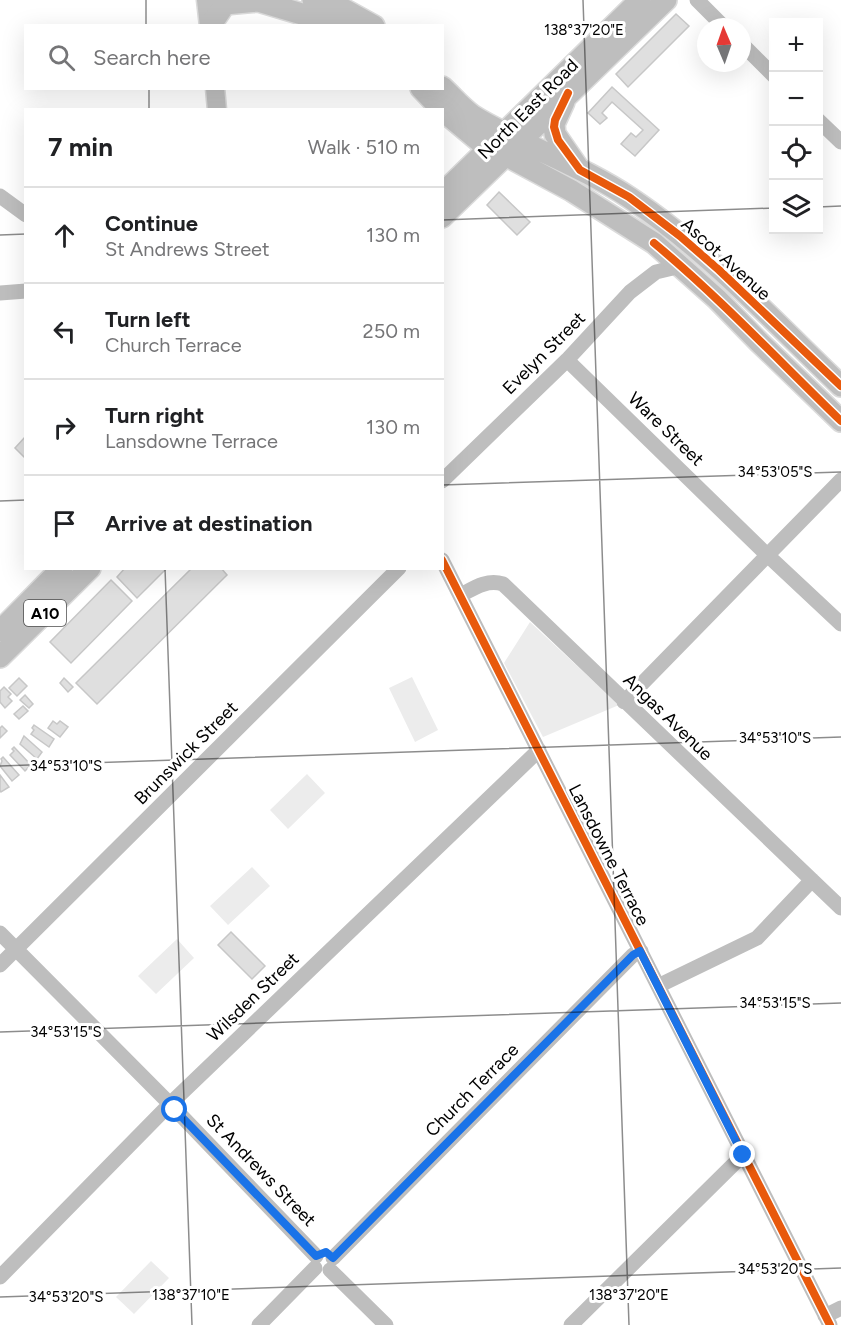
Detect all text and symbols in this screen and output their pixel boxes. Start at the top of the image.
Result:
north arrow [697,18,751,72]
map controls [769,18,823,234]
button: + [769,18,823,72]
text: 138°37'20"E [544,21,624,39]
search box [24,24,444,90]
icon: search [45,41,78,74]
text: Search here [93,44,211,71]
street label: North East Road [473,54,583,164]
button: − [769,72,823,126]
button: locate [769,126,823,180]
text: 7 min [48,131,113,163]
text: Walk · 510 m [308,135,420,159]
button: layers [769,180,823,234]
text: Continue [105,210,198,237]
street label: Ascot Avenue [677,213,775,305]
icon: ahead [48,219,81,252]
text: 130 m [366,223,420,247]
text: St Andrews Street [105,237,270,261]
text: Turn left [105,306,191,333]
street label: Evelyn Street [498,307,590,399]
icon: left [48,315,81,348]
text: 250 m [363,319,420,343]
text: Church Terrace [105,333,242,357]
street label: Ware Street [624,388,708,471]
text: Turn right [105,402,204,429]
icon: right [48,411,81,444]
text: 130 m [366,415,420,439]
text: Lansdowne Terrace [105,429,278,453]
text: 34°53'05"S [737,463,813,481]
icon: arrive [48,507,81,540]
text: Arrive at destination [105,510,313,537]
road number: A10 [24,600,66,626]
street label: Angas Avenue [619,669,717,765]
street label: Brunswick Street [130,697,242,809]
text: 34°53'10"S [739,729,811,747]
text: 34°53'10"S [30,757,102,775]
street label: Lansdowne Terrace [564,781,654,930]
street label: Wilsden Street [203,948,304,1046]
text: 34°53'15"S [739,994,811,1012]
text: 34°53'15"S [30,1023,102,1041]
street label: Church Terrace [421,1039,523,1141]
route start [161,1096,187,1122]
street label: St Andrews Street [202,1109,320,1231]
route end [729,1141,755,1167]
text: 34°53'20"S [738,1260,812,1278]
text: 138°37'10"E [152,1286,230,1304]
text: 138°37'20"E [589,1286,669,1304]
text: 34°53'20"S [29,1288,103,1306]

